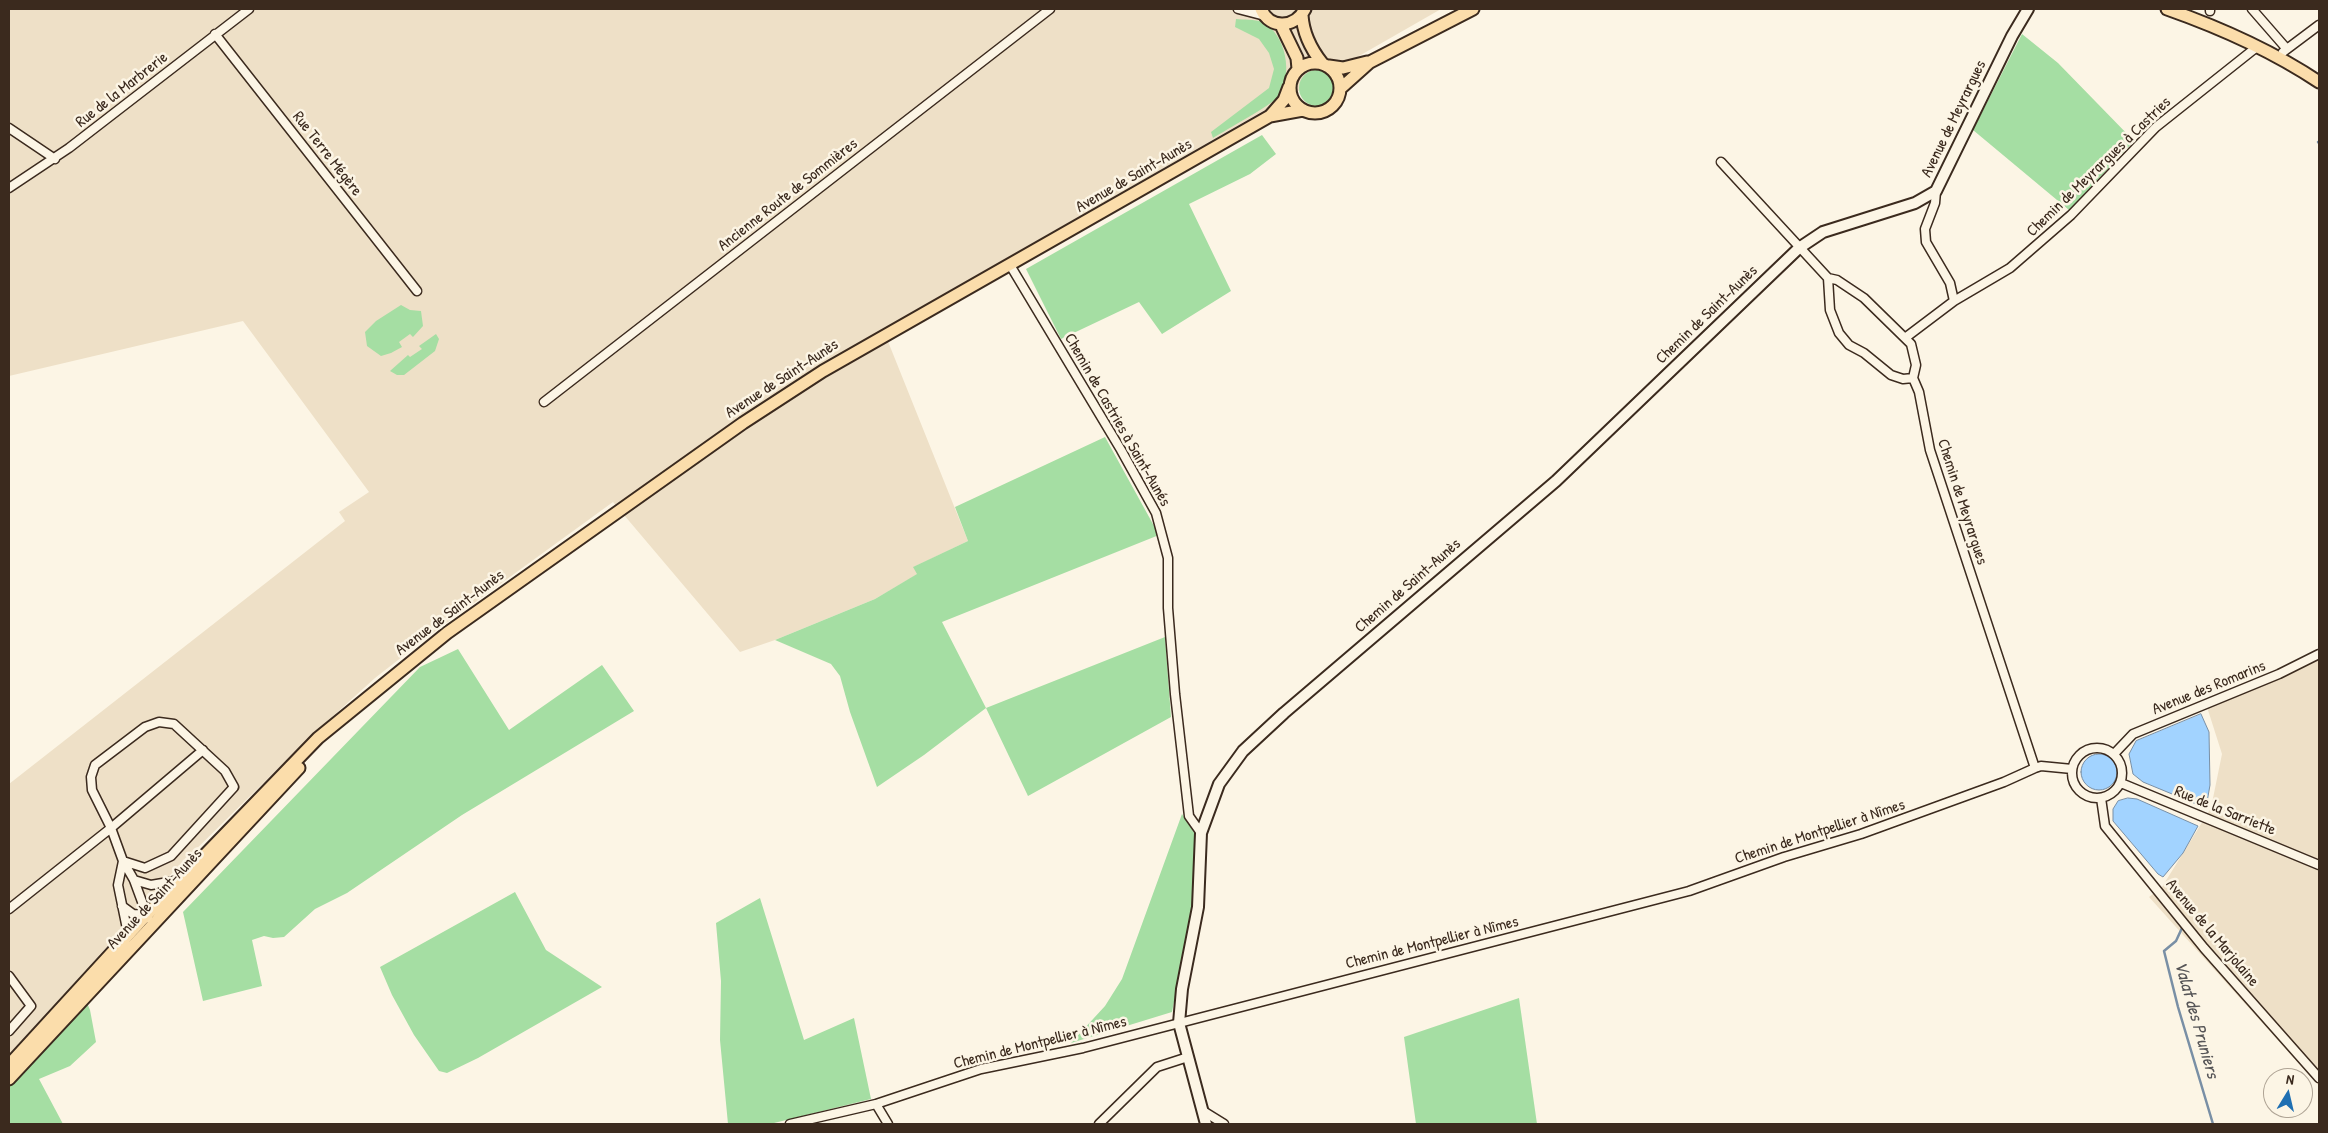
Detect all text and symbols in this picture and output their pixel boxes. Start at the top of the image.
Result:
street label: Rue de la Marbrerie [72,48,172,132]
street label: Avenue de Meyrargues [1917,57,1991,181]
street label: Chemin de Meyrargues à Castries [2023,93,2175,241]
street label: Rue Terre Mégère [288,108,366,200]
street label: Ancienne Route de Sommières [714,135,862,255]
street label: Avenue de Saint-Aunès [1073,135,1195,217]
street label: Chemin de Saint-Aunès [1652,262,1762,368]
street label: Chemin de Castries à Saint-Aunés [1060,330,1174,510]
street label: Avenue de Saint-Aunès [722,335,842,423]
street label: Chemin de Meyrargues [1933,437,1991,567]
street label: Chemin de Saint-Aunès [1351,535,1465,637]
street label: Avenue de Saint-Aunès [392,566,508,660]
street label: Avenue des Romarins [2149,656,2269,720]
street label: Rue de la Sarriette [2172,782,2278,840]
street label: Chemin de Montpellier à Nîmes [1733,795,1907,869]
street label: Avenue de Saint-Aunès [103,845,207,953]
street label: Avenue de la Marjolaine [2161,875,2263,991]
street label: Chemin de Montpellier à Nîmes [1344,912,1520,974]
water label: Valat des Pruniers [2169,959,2223,1081]
street label: Chemin de Montpellier à Nîmes [952,1012,1128,1074]
north arrow [2263,1068,2313,1118]
text: N [2285,1069,2295,1089]

